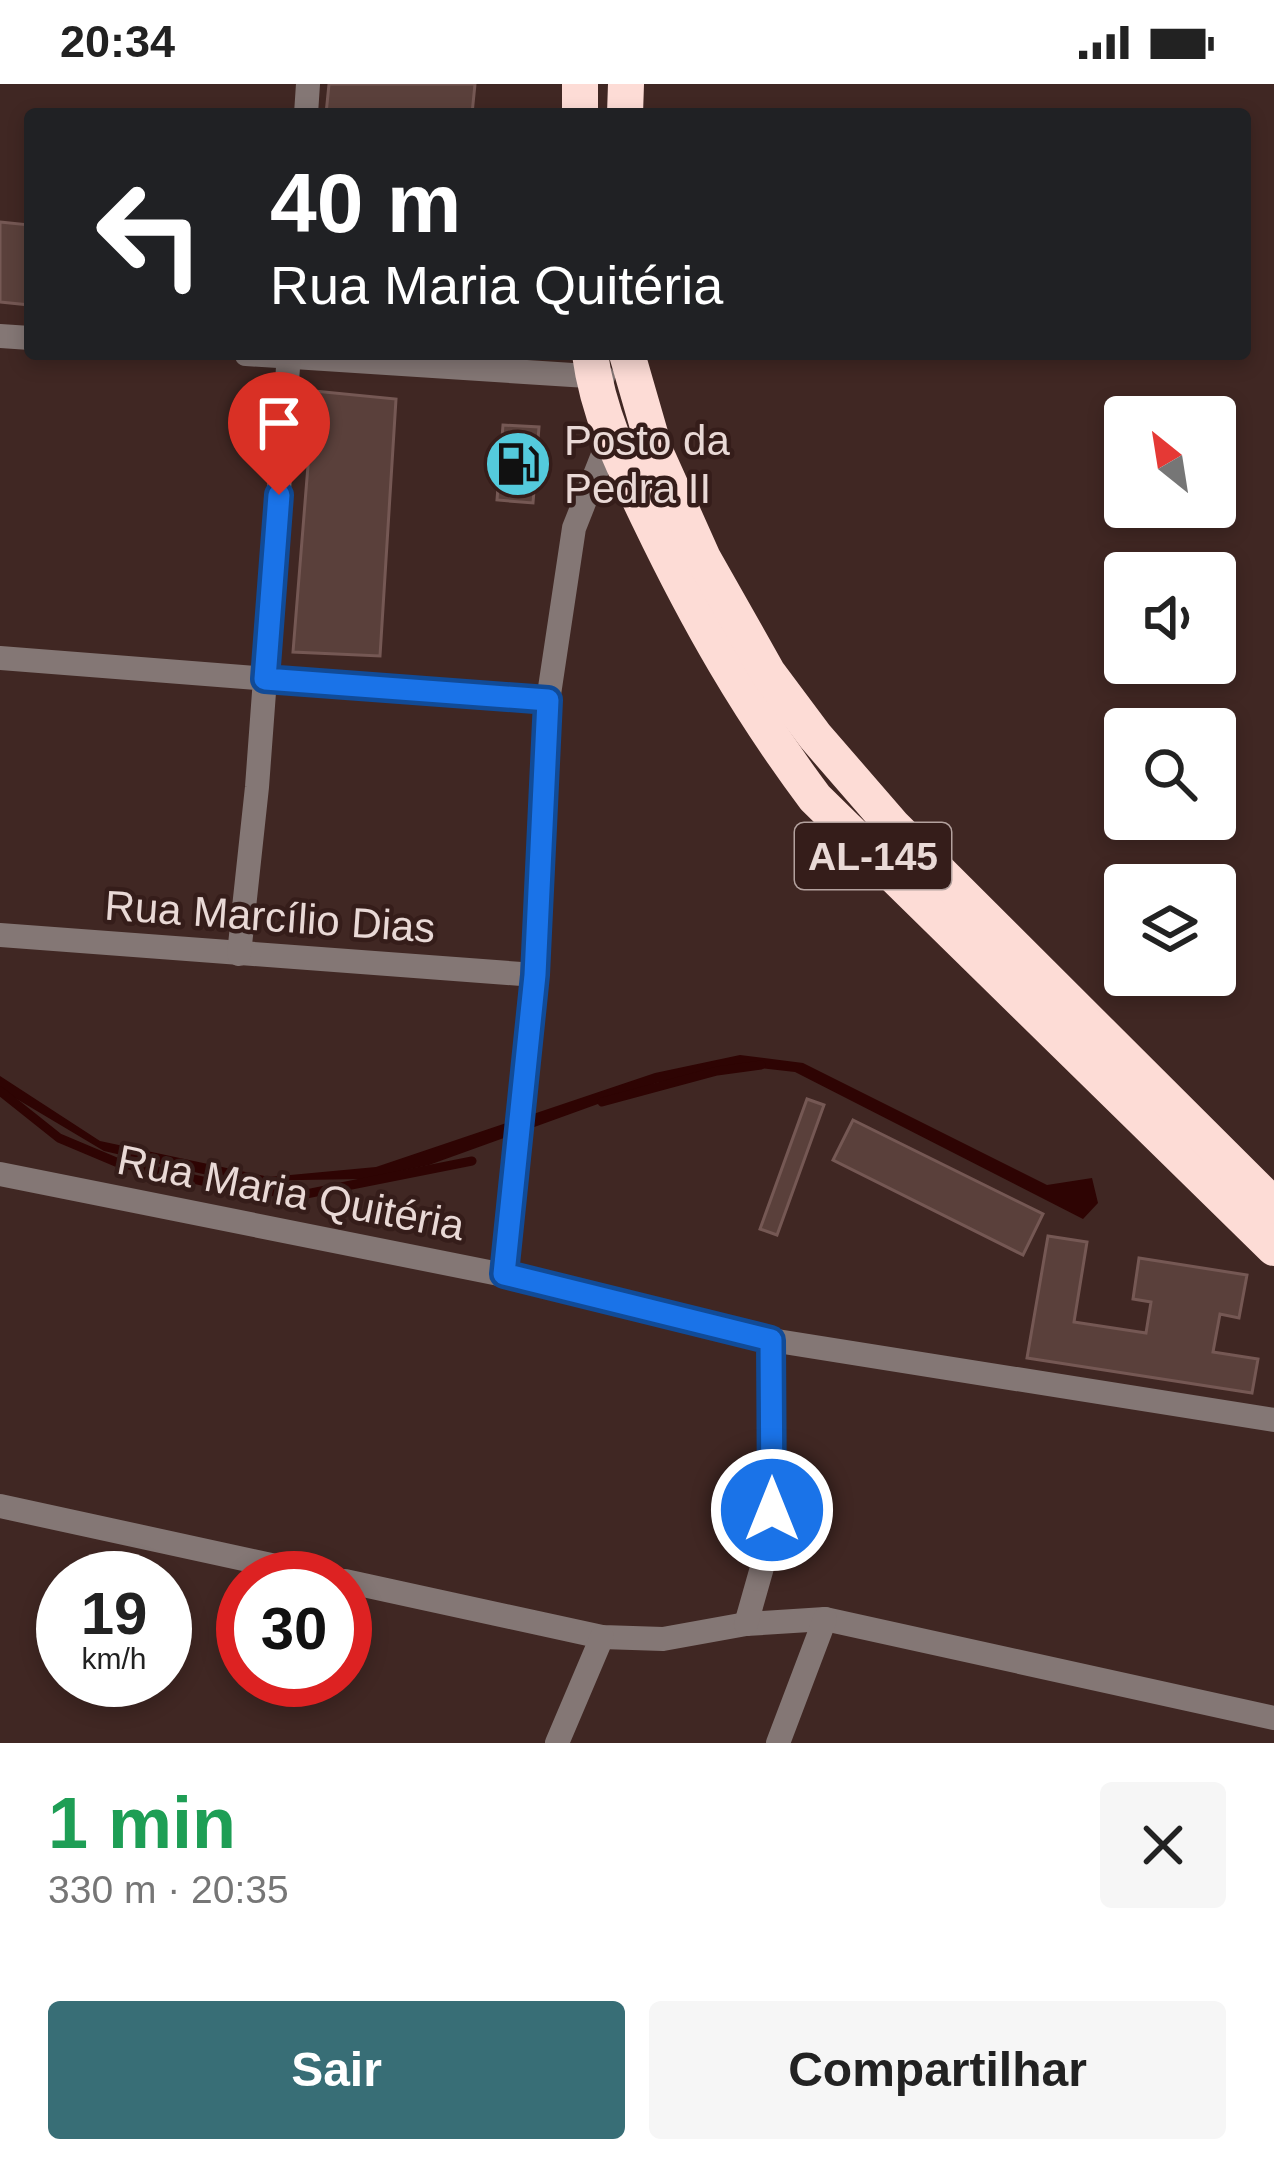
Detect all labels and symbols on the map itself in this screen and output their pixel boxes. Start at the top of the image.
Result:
pin [228,372,330,495]
north arrow [1104,396,1236,528]
place label: Posto da Pedra II [564,417,730,512]
fuel station icon: Posto da Pedra II [483,429,553,499]
road number: AL-145 [795,823,951,889]
street label: Rua Marcílio Dias [103,881,437,952]
street label: Rua Maria Quitéria [113,1136,469,1249]
position arrow [709,1447,835,1573]
speed limit sign: 30 [216,1551,372,1707]

